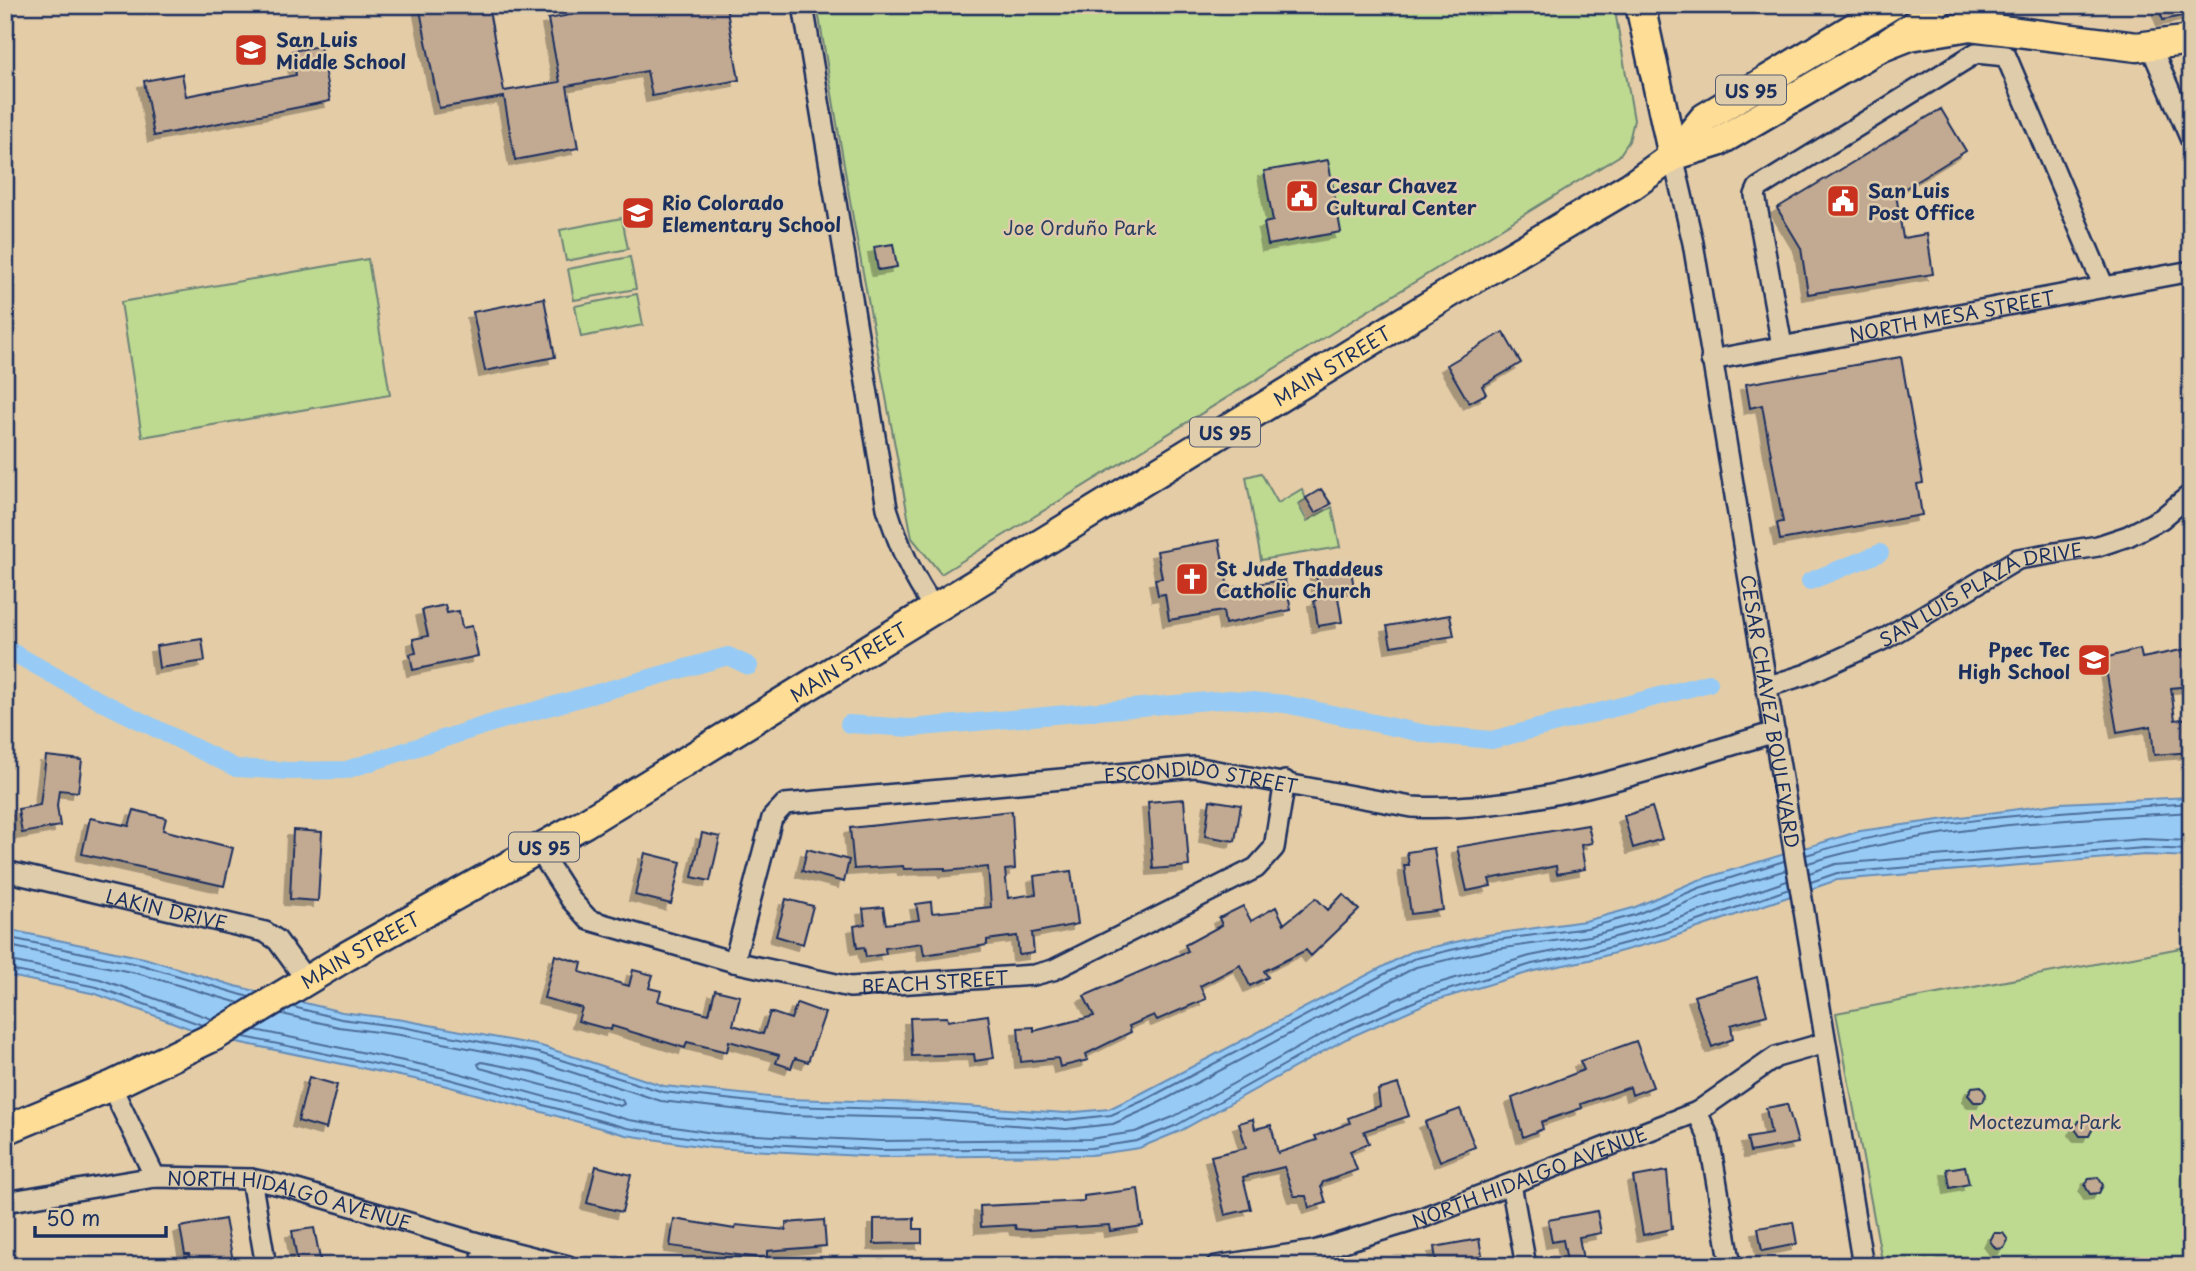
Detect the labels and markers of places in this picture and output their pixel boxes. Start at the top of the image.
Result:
place label: San Luis Middle School [276,25,406,75]
school or university icon: San Luis Middle School [232,31,270,69]
place label: Cesar Chavez Cultural Center [1326,171,1477,221]
place label: San Luis Post Office [1868,176,1975,226]
public building icon: Cesar Chavez Cultural Center [1283,177,1321,215]
public building icon: San Luis Post Office [1824,182,1862,220]
place label: Rio Colorado Elementary School [662,188,841,238]
school or university icon: Rio Colorado Elementary School [619,194,657,232]
place label: St Jude Thaddeus Catholic Church [1216,554,1383,604]
church icon: St Jude Thaddeus Catholic Church [1173,560,1211,598]
place label: Ppec Tec High School [1958,635,2070,685]
school or university icon: Ppec Tec High School [2075,641,2113,679]

